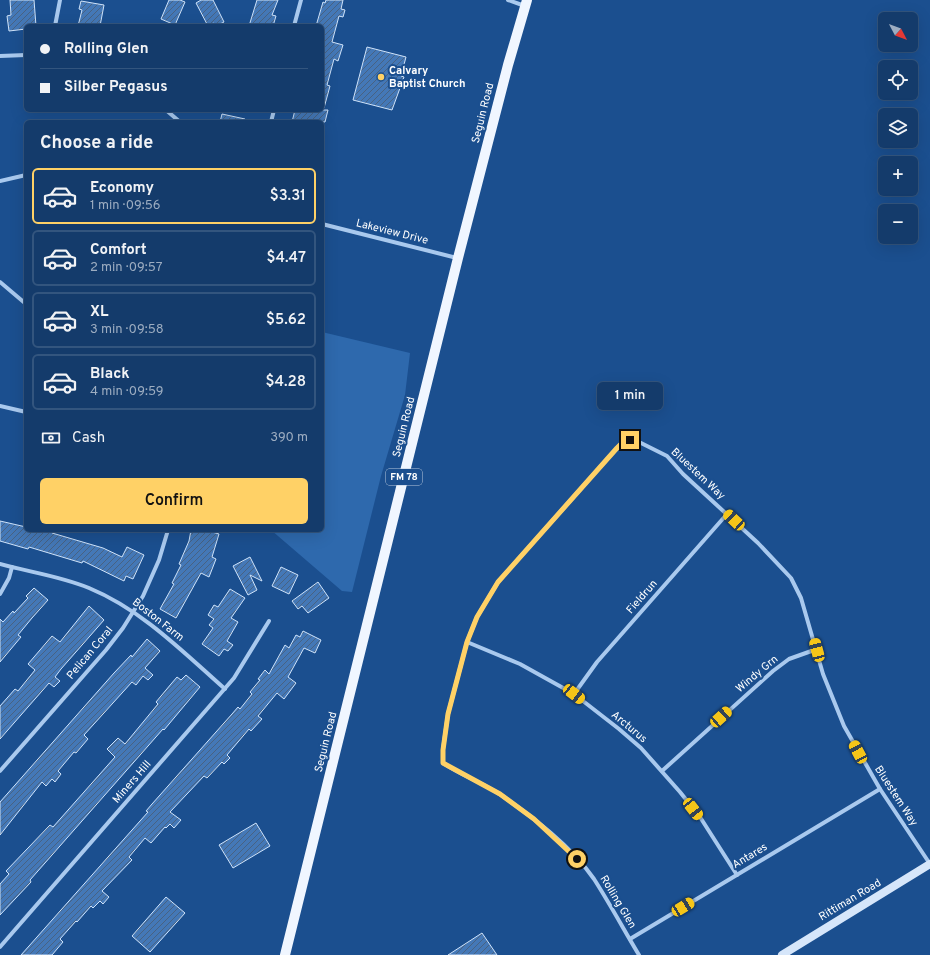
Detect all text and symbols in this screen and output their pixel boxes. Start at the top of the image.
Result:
north arrow [878,12,918,52]
map controls [878,12,918,244]
text: Rolling Glen [64,40,149,59]
button: locate [878,60,918,100]
place label: Calvary Baptist Church [389,64,465,91]
marker: Calvary Baptist Church [376,72,386,82]
text: Silber Pegasus [64,78,168,97]
street label: Seguin Road [469,81,497,145]
button: layers [878,108,918,148]
text: Choose a ride [40,132,153,155]
button: + [878,156,918,196]
icon: car [42,178,78,214]
text: Economy [90,179,154,198]
text: $3.31 [270,187,306,206]
text: 1 min · 09:56 [90,198,161,214]
button: − [878,204,918,244]
street label: Lakeview Drive [354,216,430,248]
icon: car [42,240,78,276]
text: Comfort [90,241,147,260]
text: $4.47 [267,249,306,268]
text: 2 min · 09:57 [90,260,163,276]
icon: car [42,302,78,338]
text: XL [90,303,108,322]
text: $5.62 [266,311,306,330]
text: 3 min · 09:58 [90,322,164,338]
icon: car [42,364,78,400]
text: Black [90,365,130,384]
text: $4.28 [265,373,306,392]
callout: 1 min [597,382,663,410]
text: 4 min · 09:59 [90,384,164,400]
text: 1 min [615,388,645,404]
street label: Seguin Road [390,395,418,459]
icon: cash [40,427,62,449]
text: Cash [72,429,105,448]
text: 390 m [270,430,308,446]
route end [621,431,639,449]
street label: Bluestem Way [668,445,728,503]
road number: FM 78 [386,469,422,485]
button: Confirm [40,478,308,524]
car [721,507,747,533]
street label: Fieldrun [623,577,661,617]
street label: Boston Farm [129,595,187,645]
street label: Pelican Coral [64,624,116,682]
car [808,637,826,663]
street label: Windy Grn [733,652,781,696]
car [561,682,587,706]
car [708,705,734,729]
street label: Arcturus [608,708,650,746]
street label: Seguin Road [312,710,340,774]
car [847,739,869,765]
street label: Miners Hill [110,758,154,806]
street label: Bluestem Way [871,763,921,829]
car [681,796,705,822]
street label: Antares [730,840,770,872]
route start [568,850,586,868]
street label: Rolling Glen [597,873,639,931]
street label: Rittiman Road [816,876,884,924]
car [670,896,696,918]

